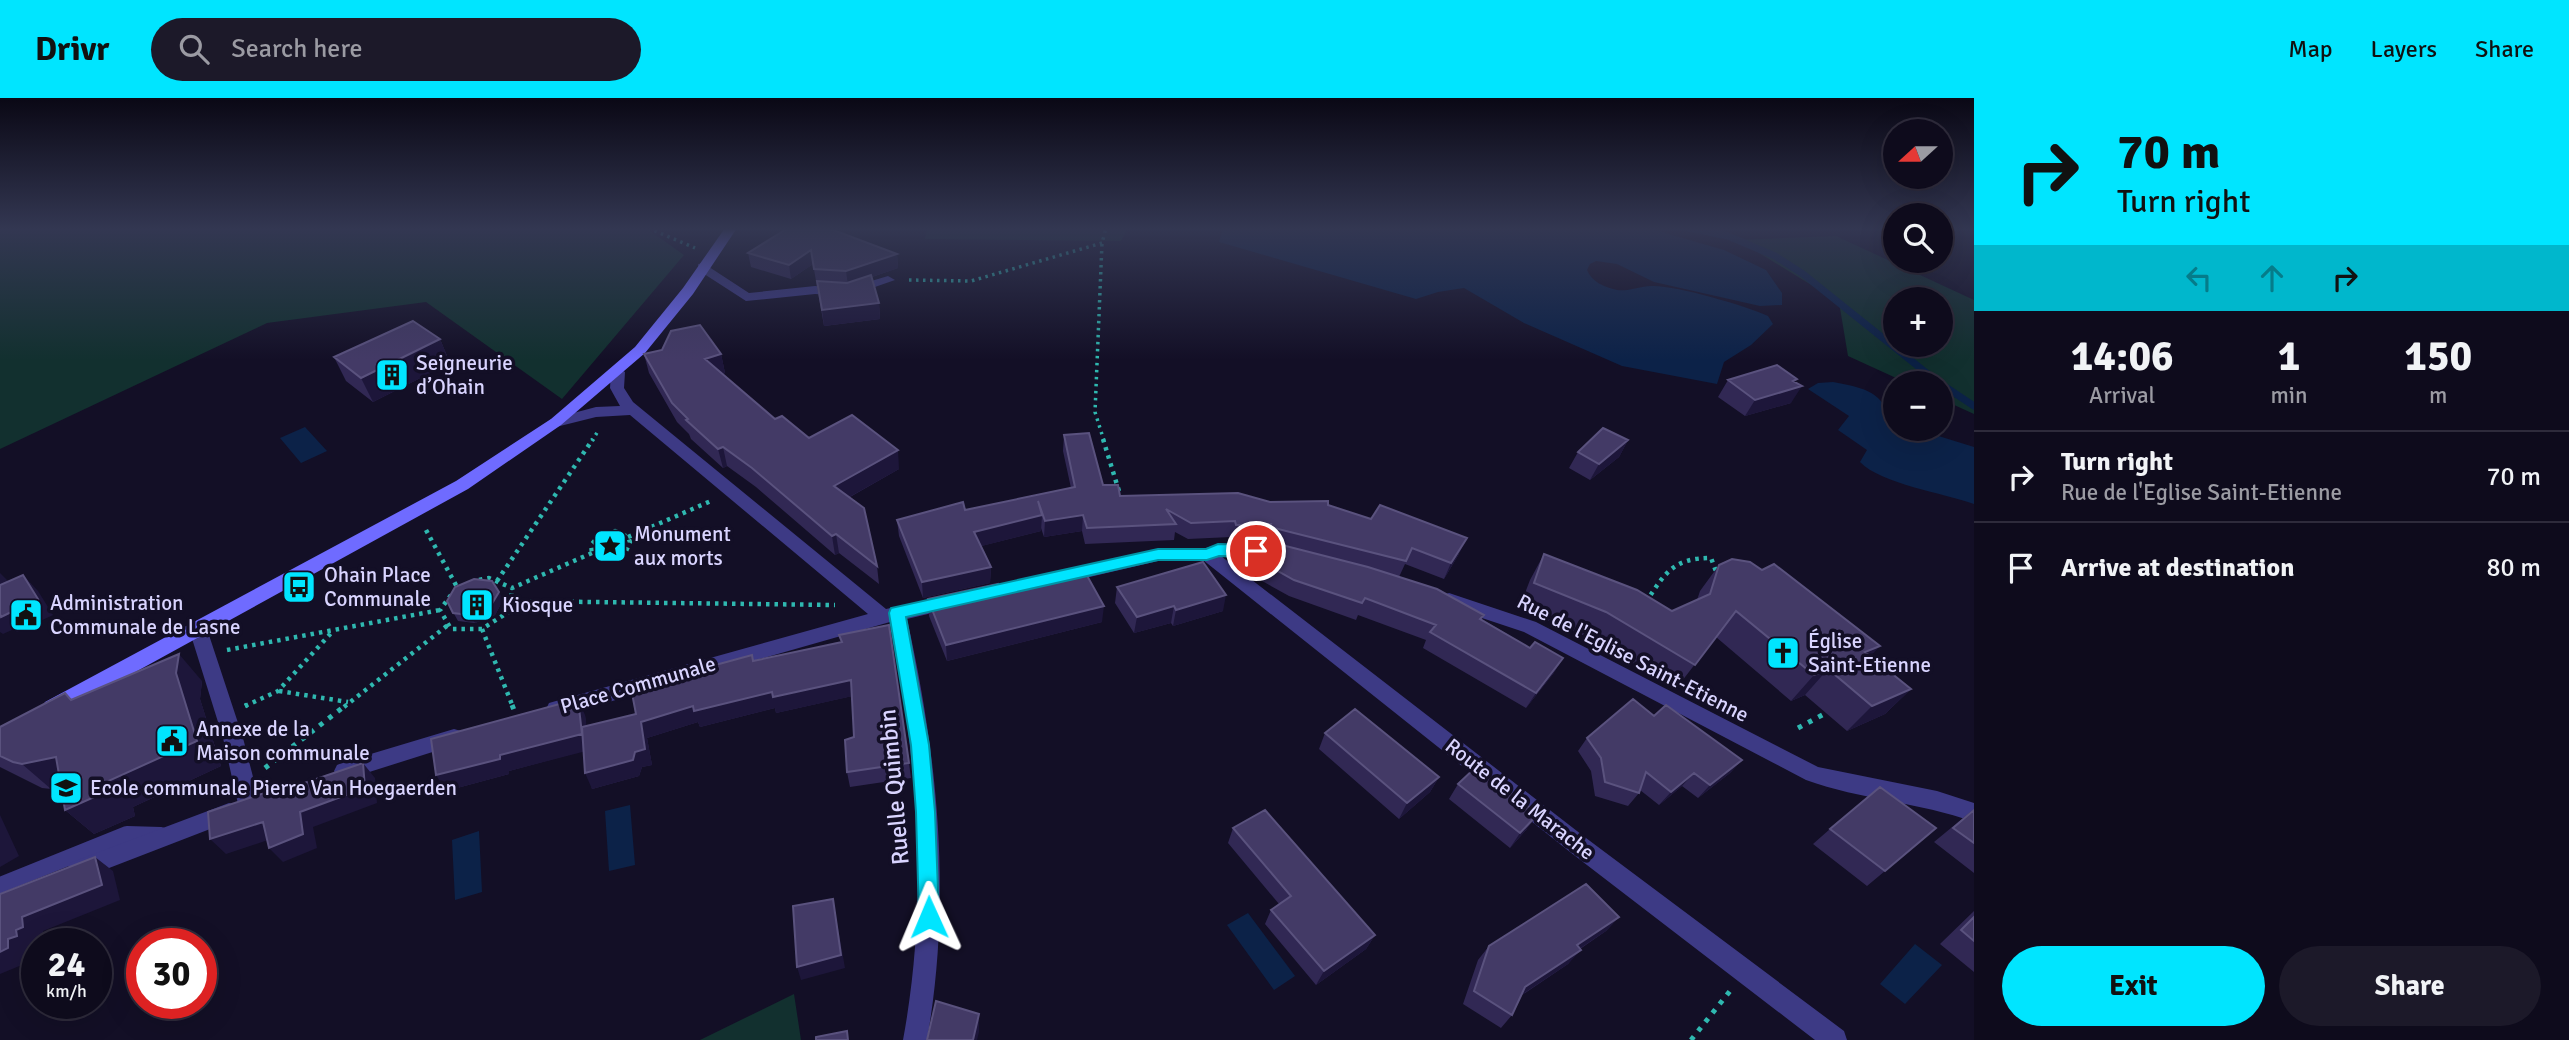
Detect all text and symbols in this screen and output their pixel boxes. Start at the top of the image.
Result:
search box [151,18,641,81]
text: Drivr [35,29,109,70]
icon: search [175,30,213,68]
text: Search here [231,33,362,65]
text: Map [2288,34,2333,64]
text: Layers [2371,34,2437,64]
text: Share [2475,34,2534,64]
north arrow [1883,119,1953,189]
map controls [1883,119,1953,441]
text: 70 m [2117,122,2220,182]
icon: right [2002,126,2093,217]
text: Turn right [2117,182,2250,221]
button: search [1883,203,1953,273]
icon: left [2180,259,2218,297]
icon: ahead [2253,259,2291,297]
icon: right [2326,259,2364,297]
button: + [1883,287,1953,357]
text: 14:06 [2071,331,2174,382]
text: 1 [2278,331,2300,382]
text: 150 [2404,331,2472,382]
place label: Seigneurie d’Ohain [416,350,513,400]
building icon: Seigneurie d’Ohain [373,356,411,394]
button: − [1883,371,1953,441]
text: Arrival [2089,381,2155,410]
text: min [2270,381,2308,410]
text: m [2429,381,2447,410]
text: Turn right [2061,446,2173,478]
icon: right [2002,458,2040,496]
text: 70 m [2486,461,2541,493]
text: Rue de l'Eglise Saint-Etienne [2061,478,2342,507]
place label: Monument aux morts [634,521,731,571]
pin [1226,521,1286,581]
place icon: Monument aux morts [591,527,629,565]
icon: arrive [1237,532,1275,570]
icon: arrive [2002,549,2040,587]
text: Arrive at destination [2061,552,2294,584]
text: 80 m [2486,552,2541,584]
place label: Ohain Place Communale [324,562,431,612]
bus stop icon: Ohain Place Communale [280,568,318,606]
building icon: Kiosque [458,586,496,624]
street label: Rue de l'Eglise Saint-Etienne [1513,588,1753,728]
place label: Administration Communale de Lasne [50,590,240,640]
place label: Kiosque [502,592,573,618]
public building icon: Administration Communale de Lasne [7,596,45,634]
place label: Église Saint-Etienne [1808,628,1931,678]
church icon: Église Saint-Etienne [1764,634,1802,672]
street label: Place Communale [557,650,719,720]
street label: Ruelle Quimbin [872,708,916,866]
place label: Annexe de la Maison communale [196,716,370,766]
public building icon: Annexe de la Maison communale [153,722,191,760]
street label: Route de la Marache [1440,733,1600,865]
school or university icon: Ecole communale Pierre Van Hoegaerden [47,769,85,807]
place label: Ecole communale Pierre Van Hoegaerden [90,775,457,801]
position arrow [892,880,966,954]
speed limit sign: 30 [126,928,217,1019]
text: 24 [48,943,85,986]
button: Exit [2002,946,2265,1026]
button: Share [2279,946,2541,1026]
text: km/h [46,980,87,1002]

